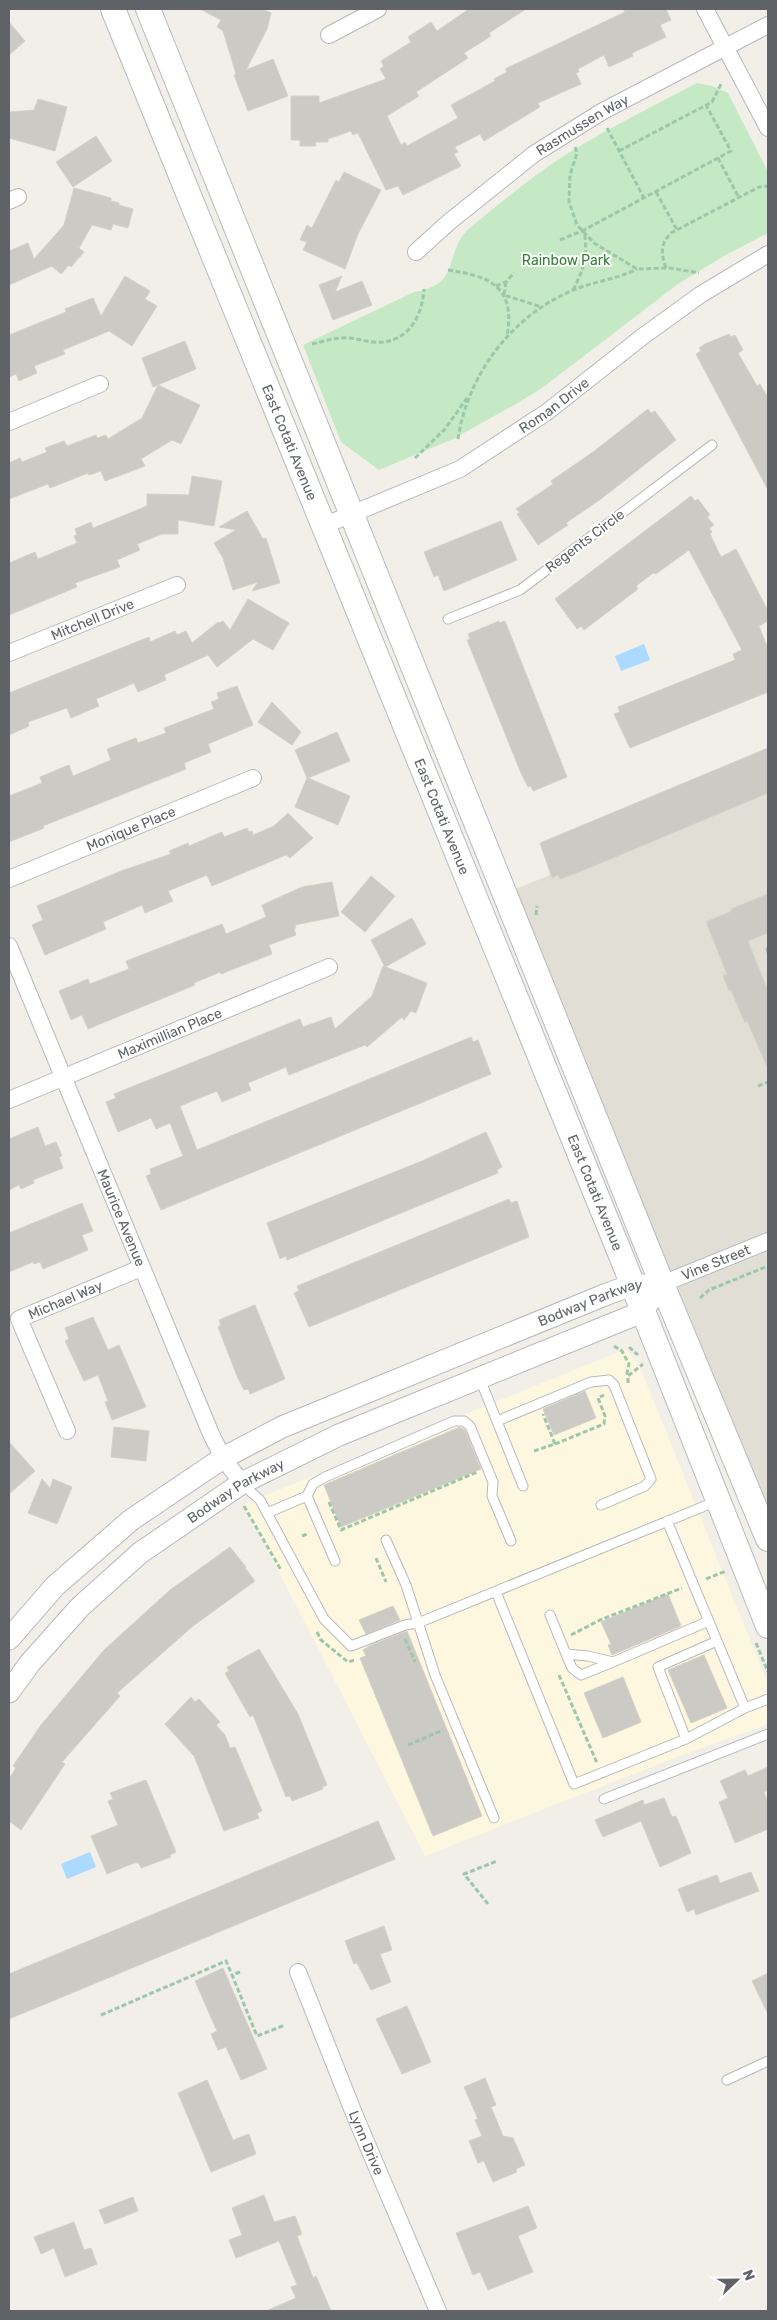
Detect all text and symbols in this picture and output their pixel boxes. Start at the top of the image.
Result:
street label: Rasmussen Way [533,91,632,159]
park label: Rainbow Park [522,252,611,269]
street label: Roman Drive [516,374,592,437]
street label: East Cotati Avenue [258,382,321,503]
street label: Regents Circle [542,506,628,576]
street label: Mitchell Drive [48,595,137,644]
street label: East Cotati Avenue [411,756,473,877]
street label: Monique Place [84,802,178,855]
street label: Maximillian Place [115,1004,224,1062]
street label: East Cotati Avenue [564,1132,627,1253]
street label: Maurice Avenue [94,1166,149,1269]
street label: Vine Street [679,1240,753,1284]
street label: Michael Way [25,1276,105,1323]
street label: Bodway Parkway [535,1276,642,1330]
street label: Bodway Parkway [184,1455,287,1527]
street label: Lynn Drive [345,2108,388,2178]
north arrow [712,2255,762,2305]
text: N [739,2267,758,2283]

